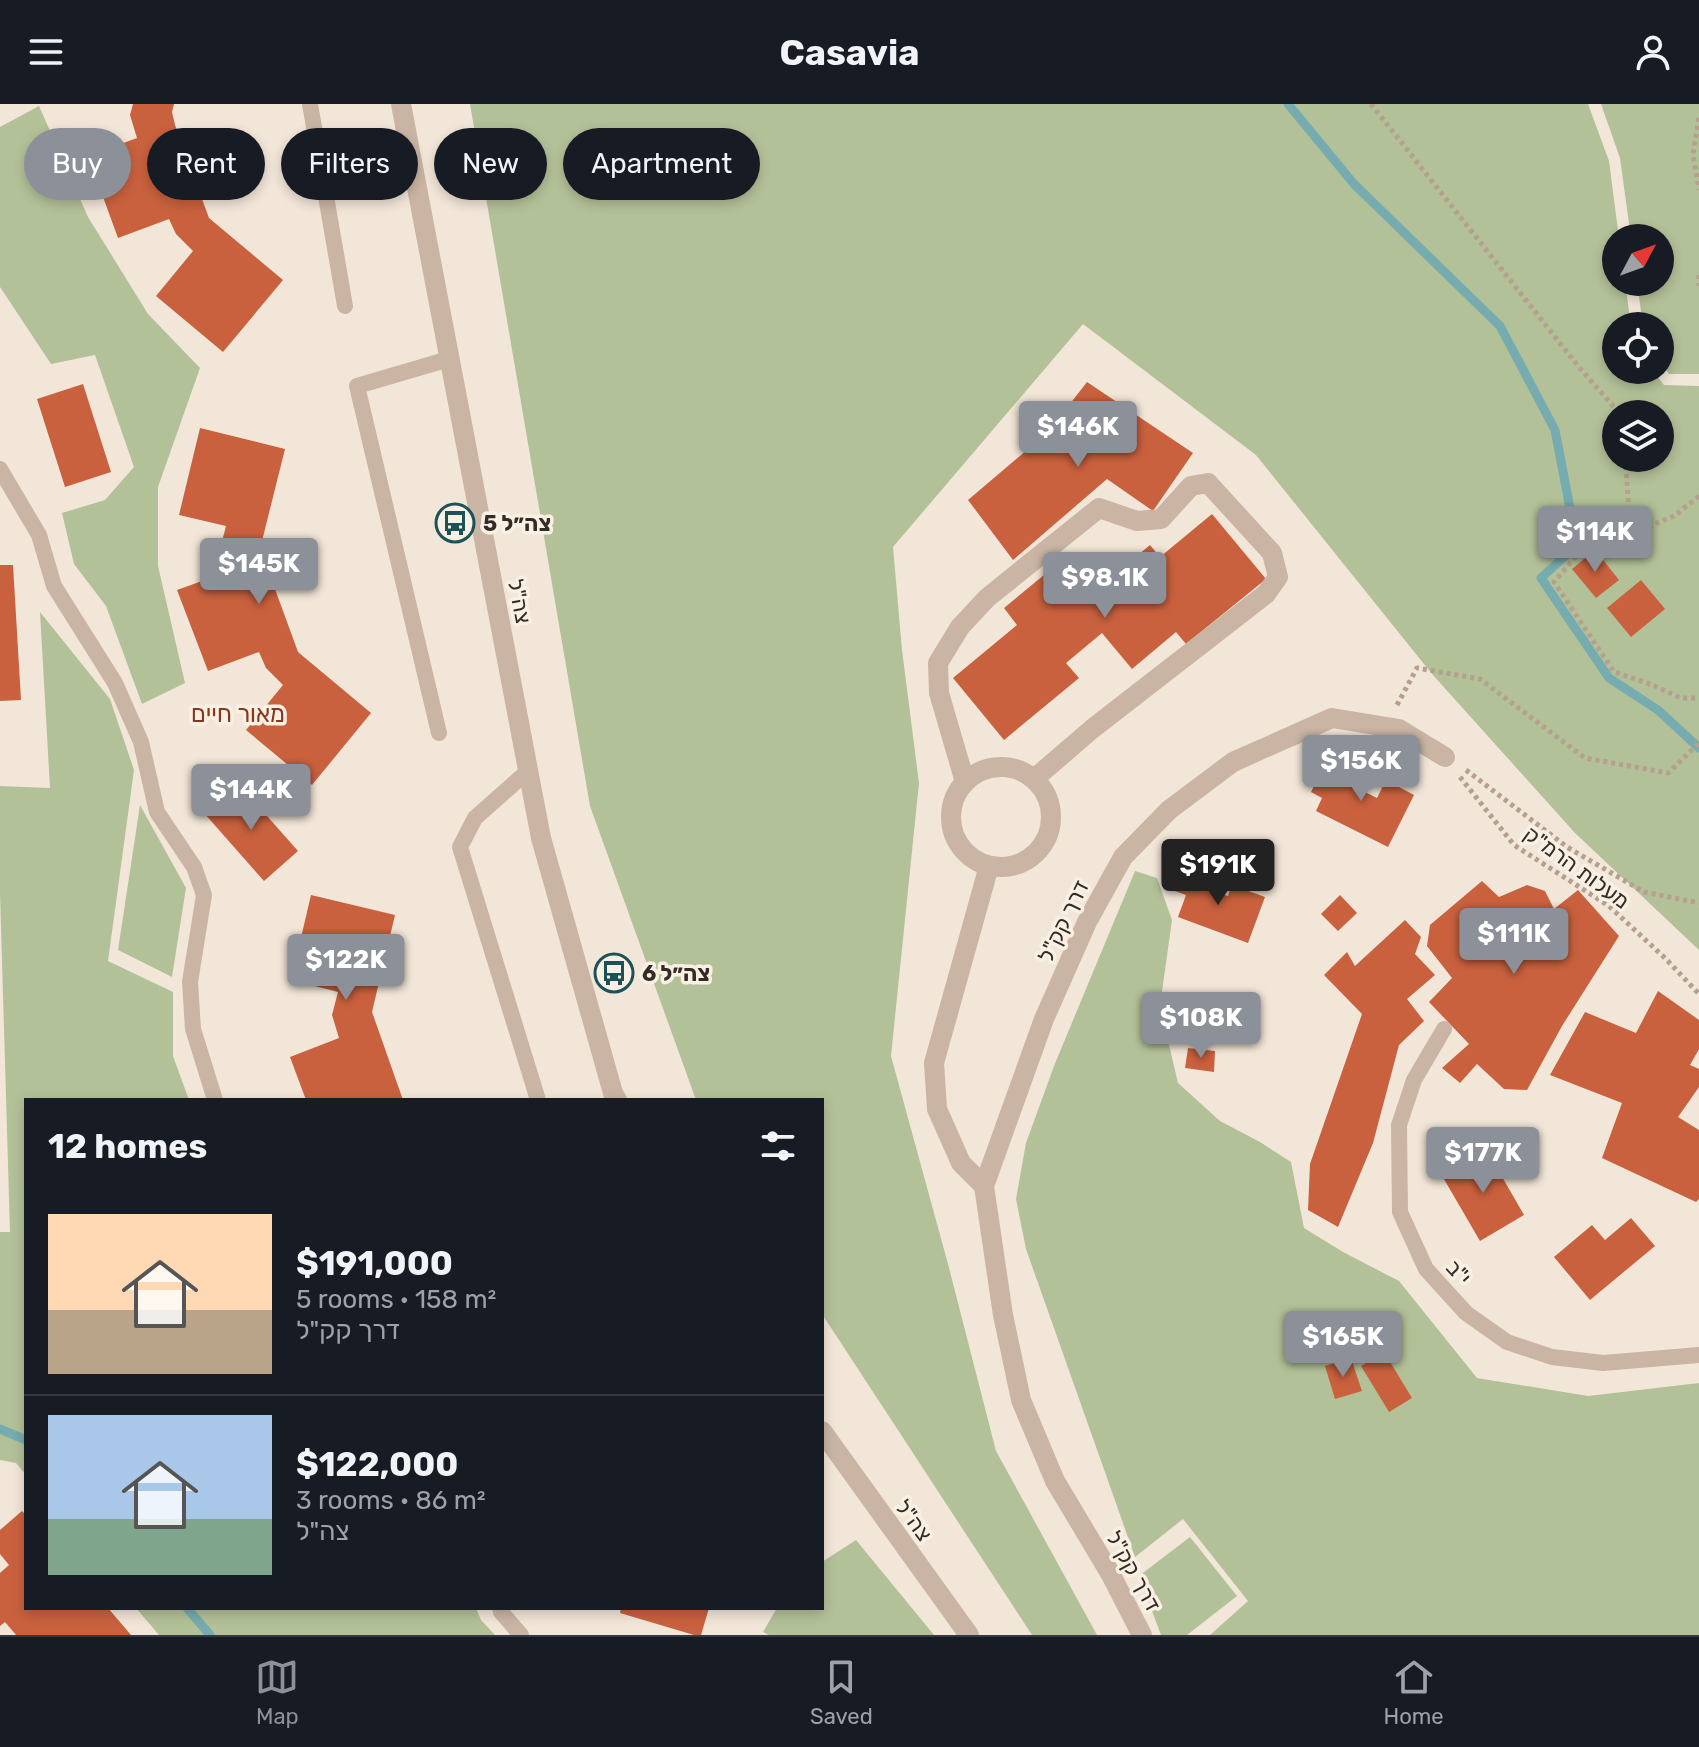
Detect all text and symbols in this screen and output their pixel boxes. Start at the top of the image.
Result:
icon: menu [24,30,68,74]
icon: person [1631,30,1675,74]
text: Casavia [779,31,920,74]
chip: Buy [24,128,131,200]
chip: Rent [147,128,265,200]
chip: Filters [281,128,418,200]
chip: New [434,128,547,200]
chip: Apartment [563,128,760,200]
north arrow [1602,224,1674,296]
map controls [1602,224,1674,472]
button: locate [1602,312,1674,384]
button: layers [1602,400,1674,472]
pin: $146K [1022,401,1134,469]
text: $146K [1037,411,1119,442]
bus stop icon: צה״ל 5 [434,502,476,544]
pin: $114K [1539,506,1651,574]
place label: צה״ל 5 [483,510,551,537]
text: $114K [1556,516,1634,547]
pin: $145K [203,538,315,606]
text: $145K [218,548,300,579]
pin: $98.1K [1040,552,1170,620]
text: $98.1K [1061,562,1149,593]
street label: צה"ל [502,576,537,626]
district label: מאור חיים [191,700,285,728]
pin: $156K [1305,735,1417,803]
text: $156K [1320,745,1402,776]
pin: $144K [195,764,307,832]
text: $144K [209,774,293,805]
street label: מעלות הרמ"ק [1519,820,1635,915]
pin: $191K [1162,839,1274,907]
text: $191K [1179,849,1257,880]
street label: דרך קק"ל [1032,876,1095,967]
pin: $111K [1458,908,1570,976]
text: $111K [1477,918,1551,949]
pin: $122K [290,934,402,1002]
text: $122K [305,944,387,975]
bus stop icon: צה״ל 6 [593,952,635,994]
place label: צה״ל 6 [642,960,710,987]
pin: $108K [1145,992,1257,1060]
text: $108K [1160,1002,1242,1033]
icon: filters [756,1124,800,1168]
text: 12 homes [48,1126,207,1167]
pin: $177K [1427,1127,1539,1195]
text: $177K [1444,1137,1522,1168]
text: $191,000 [296,1243,453,1284]
icon: home [112,1246,208,1342]
street label: י"ב [1440,1254,1477,1291]
text: 5 rooms · 158 m² [296,1284,496,1315]
pin: $165K [1287,1311,1399,1379]
text: דרך קק"ל [296,1315,400,1346]
text: $165K [1302,1321,1384,1352]
text: $122,000 [296,1444,458,1485]
icon: home [112,1447,208,1543]
text: 3 rooms · 86 m² [296,1485,486,1516]
street label: צה"ל [889,1494,938,1546]
text: צה"ל [296,1516,349,1547]
street label: דרך קק"ל [1100,1526,1167,1616]
tab: Map [255,1655,299,1730]
tab: Saved [810,1655,873,1730]
tab: Home [1383,1655,1444,1730]

